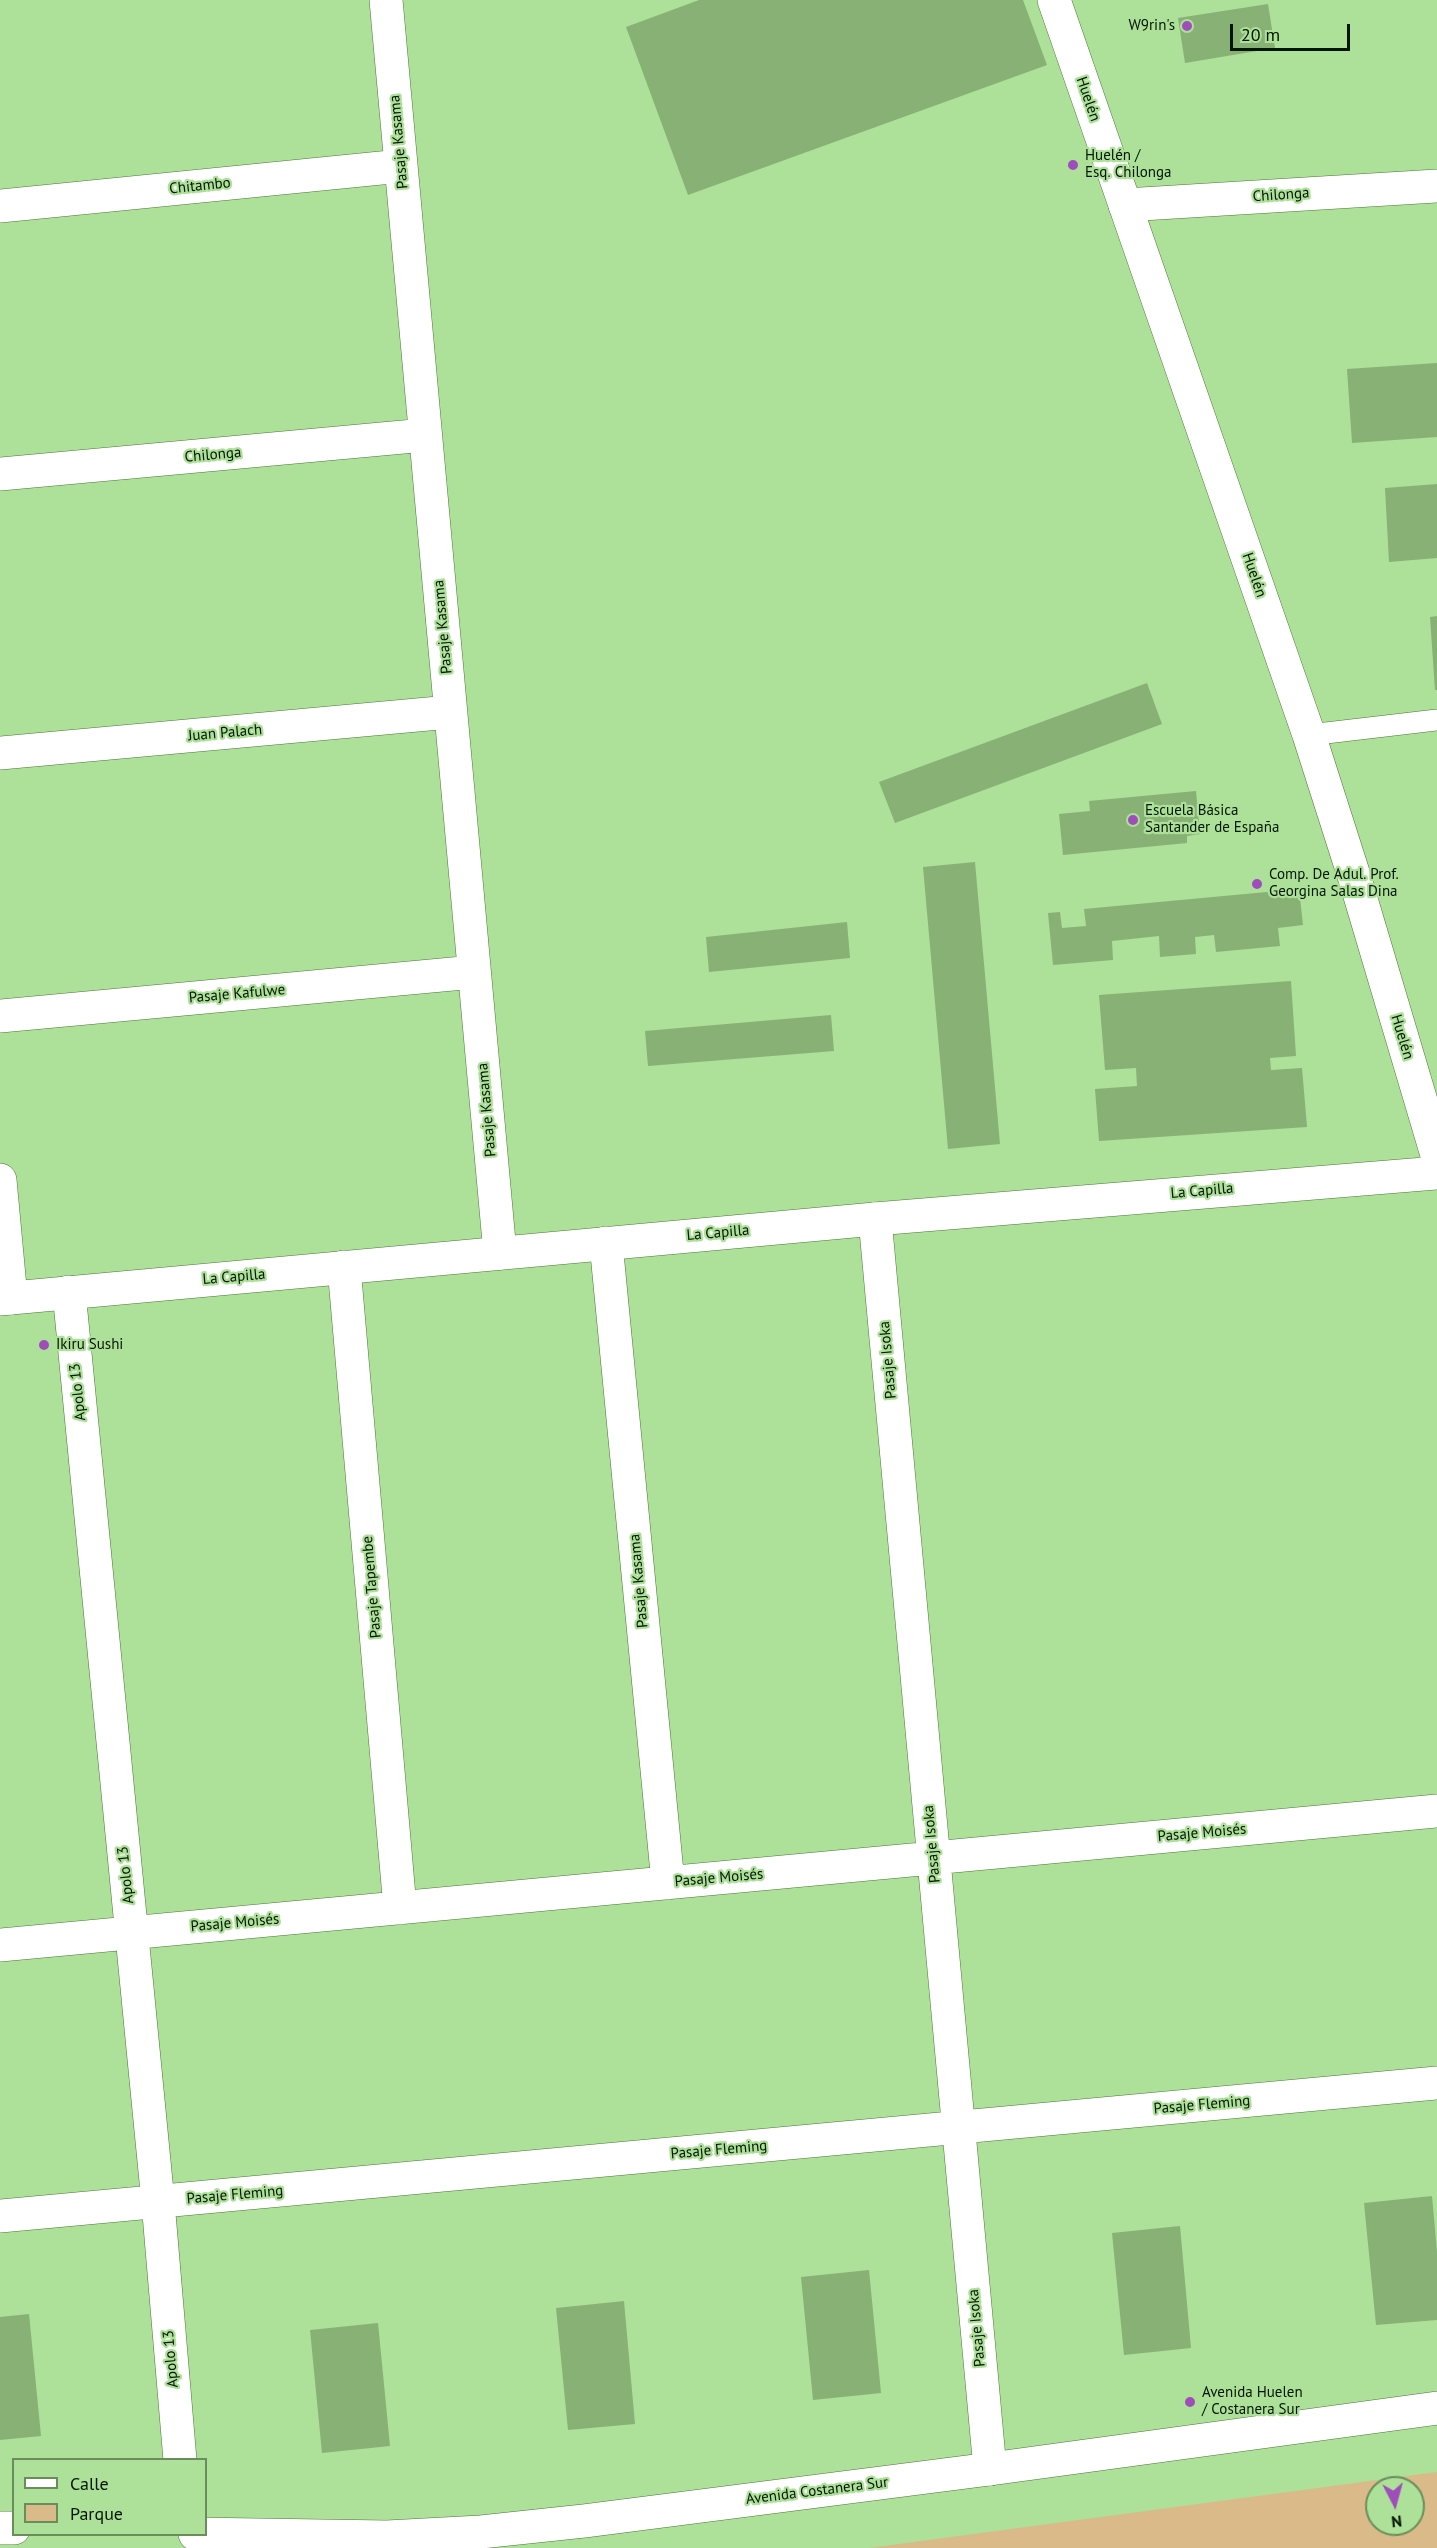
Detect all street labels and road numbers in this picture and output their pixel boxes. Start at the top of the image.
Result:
street label: Huelén [1072,74,1104,124]
street label: Pasaje Kasama [386,94,412,190]
street label: Chitambo [168,174,232,198]
street label: Chilonga [1252,184,1310,206]
street label: Chilonga [184,444,242,466]
street label: Huelén [1238,550,1270,600]
street label: Pasaje Kasama [430,579,456,675]
street label: Juan Palach [187,721,263,745]
street label: Pasaje Kafulwe [188,981,286,1007]
street label: Huelén [1387,1012,1417,1062]
street label: Pasaje Kasama [474,1062,500,1158]
street label: La Capilla [1170,1179,1234,1203]
street label: La Capilla [686,1221,750,1245]
street label: La Capilla [202,1265,266,1289]
street label: Pasaje Isoka [876,1320,900,1400]
street label: Apolo 13 [66,1362,90,1422]
street label: Pasaje Kasama [626,1533,652,1629]
street label: Pasaje Tapembe [359,1535,385,1639]
street label: Pasaje Isoka [920,1804,944,1884]
street label: Pasaje Moisés [1157,1820,1247,1846]
street label: Apolo 13 [114,1845,138,1905]
street label: Pasaje Moisés [674,1865,764,1891]
street label: Pasaje Moisés [190,1910,280,1936]
street label: Pasaje Fleming [1153,2092,1251,2118]
street label: Pasaje Fleming [670,2137,768,2163]
street label: Pasaje Fleming [186,2182,284,2208]
street label: Pasaje Isoka [965,2288,989,2368]
street label: Apolo 13 [160,2329,182,2389]
street label: Avenida Costanera Sur [745,2473,889,2509]

